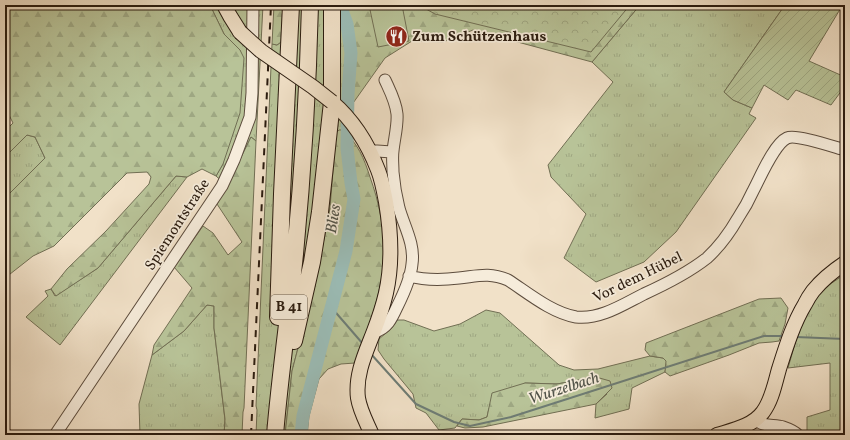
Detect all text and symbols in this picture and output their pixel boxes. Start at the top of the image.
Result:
restaurant icon: Zum Schützenhaus [384,24,410,50]
place label: Zum Schützenhaus [412,27,547,48]
street label: Spiemontstraße [140,175,216,275]
water label: Blies [321,203,347,235]
street label: Vor dem Hübel [590,247,686,309]
road number: B 41 [271,295,307,319]
water label: Wurzelbach [526,367,602,411]

